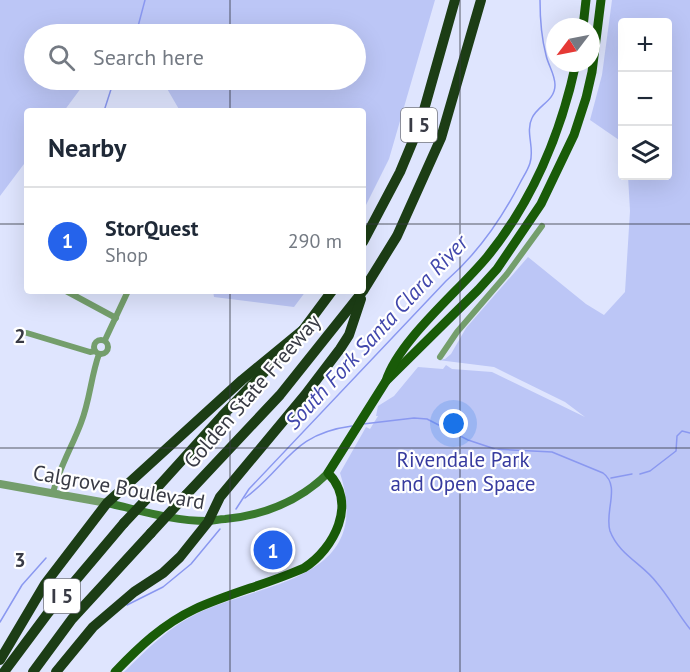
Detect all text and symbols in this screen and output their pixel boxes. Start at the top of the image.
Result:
north arrow [546,18,600,72]
map controls [618,18,672,180]
button: + [618,18,672,72]
search box [24,24,366,90]
icon: search [45,41,78,74]
text: Search here [93,43,204,71]
button: − [618,72,672,126]
road number: I 5 [401,108,437,142]
button: layers [618,126,672,180]
text: Nearby [48,131,126,164]
text: StorQuest [105,214,198,242]
text: 1 [62,228,73,254]
water label: South Fork Santa Clara River [279,228,475,435]
text: 290 m [288,228,342,254]
text: Shop [105,242,148,268]
street label: Golden State Freeway [178,308,327,474]
text: 2 [14,323,26,349]
your location [439,409,468,438]
park label: Rivendale Park and Open Space [391,446,535,497]
street label: Calgrove Boulevard [31,459,207,515]
pin: 1 [254,528,292,572]
text: 3 [14,547,26,573]
road number: I 5 [44,579,80,613]

